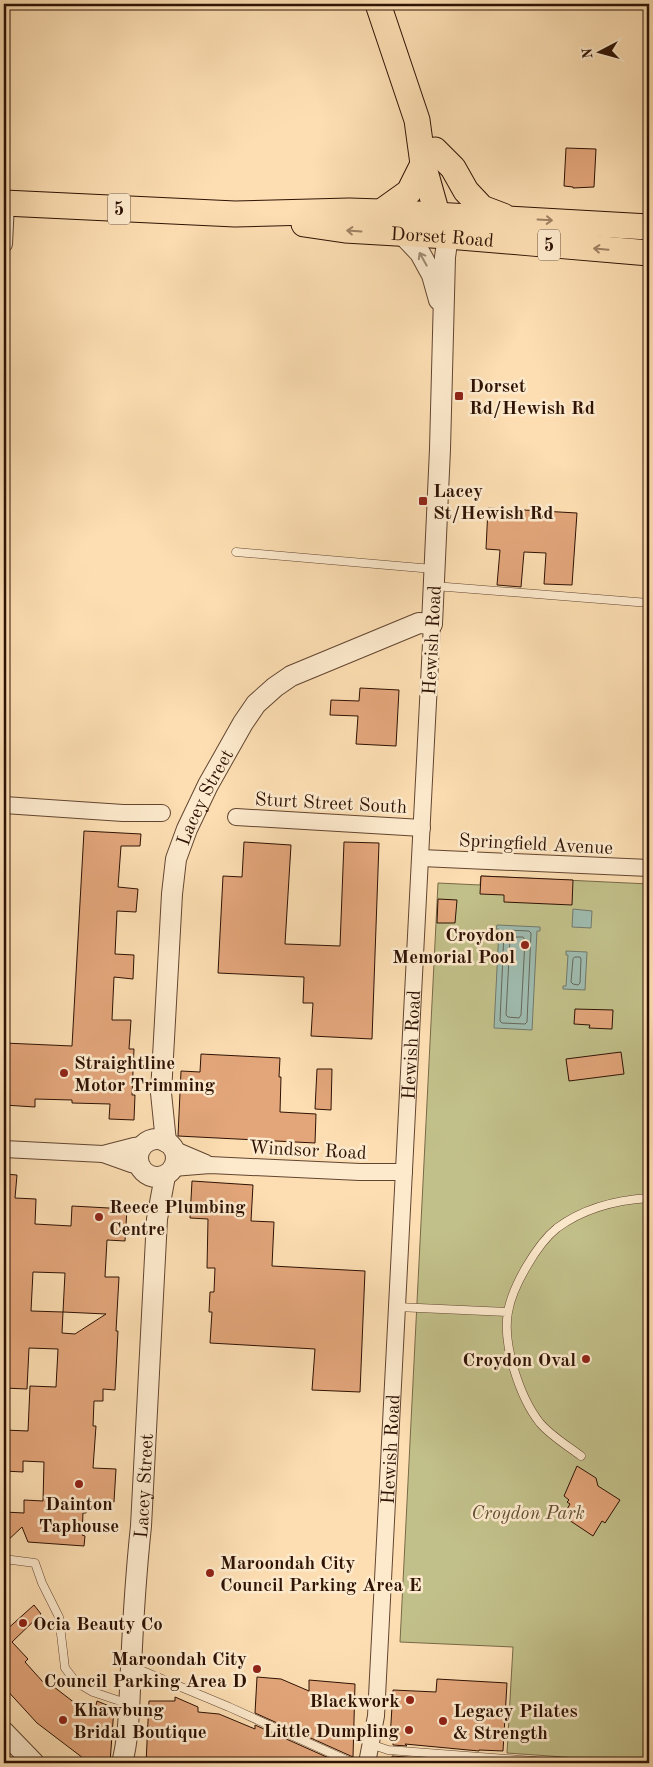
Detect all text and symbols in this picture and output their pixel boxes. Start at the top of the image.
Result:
north arrow [576,28,626,78]
text: N [581,47,596,59]
road number: 5 [108,193,130,224]
one-way arrow [537,216,553,225]
one-way arrow [346,226,362,235]
street label: Dorset Road [390,226,495,252]
road number: 5 [538,230,560,260]
one-way arrow [593,244,609,253]
one-way arrow [418,251,428,266]
place label: Dorset Rd/Hewish Rd [469,378,595,419]
marker: Dorset Rd/Hewish Rd [453,390,465,402]
place label: Lacey St/Hewish Rd [433,483,553,524]
marker: Lacey St/Hewish Rd [417,495,429,507]
street label: Hewish Road [421,585,446,695]
street label: Lacey Street [175,747,238,848]
street label: Sturt Street South [254,791,407,818]
street label: Springfield Avenue [458,832,614,859]
place label: Croydon Memorial Pool [392,927,515,968]
marker: Croydon Memorial Pool [519,939,531,951]
street label: Hewish Road [401,989,425,1100]
place label: Straightline Motor Trimming [74,1055,216,1096]
marker: Straightline Motor Trimming [58,1067,70,1079]
street label: Windsor Road [249,1139,367,1164]
place label: Reece Plumbing Centre [109,1199,246,1240]
marker: Reece Plumbing Centre [93,1211,105,1223]
place label: Croydon Oval [463,1352,576,1371]
marker: Croydon Oval [580,1353,592,1365]
street label: Hewish Road [380,1394,404,1505]
street label: Lacey Street [133,1433,158,1540]
marker: Dainton Taphouse [73,1478,85,1490]
place label: Dainton Taphouse [39,1496,119,1537]
park label: Croydon Park [471,1505,585,1524]
place label: Maroondah City Council Parking Area E [220,1555,422,1596]
marker: Maroondah City Council Parking Area E [204,1567,216,1579]
place label: Ocia Beauty Co [33,1616,163,1635]
marker: Ocia Beauty Co [17,1617,29,1629]
place label: Maroondah City Council Parking Area D [44,1651,247,1692]
marker: Maroondah City Council Parking Area D [251,1663,263,1675]
place label: Blackwork [309,1693,400,1712]
marker: Blackwork [404,1694,416,1706]
place label: Khawbung Bridal Boutique [73,1702,207,1743]
place label: Legacy Pilates & Strength [453,1703,578,1744]
marker: Khawbung Bridal Boutique [57,1714,69,1726]
marker: Legacy Pilates & Strength [437,1715,449,1727]
place label: Little Dumpling [263,1723,399,1742]
marker: Little Dumpling [403,1724,415,1736]

